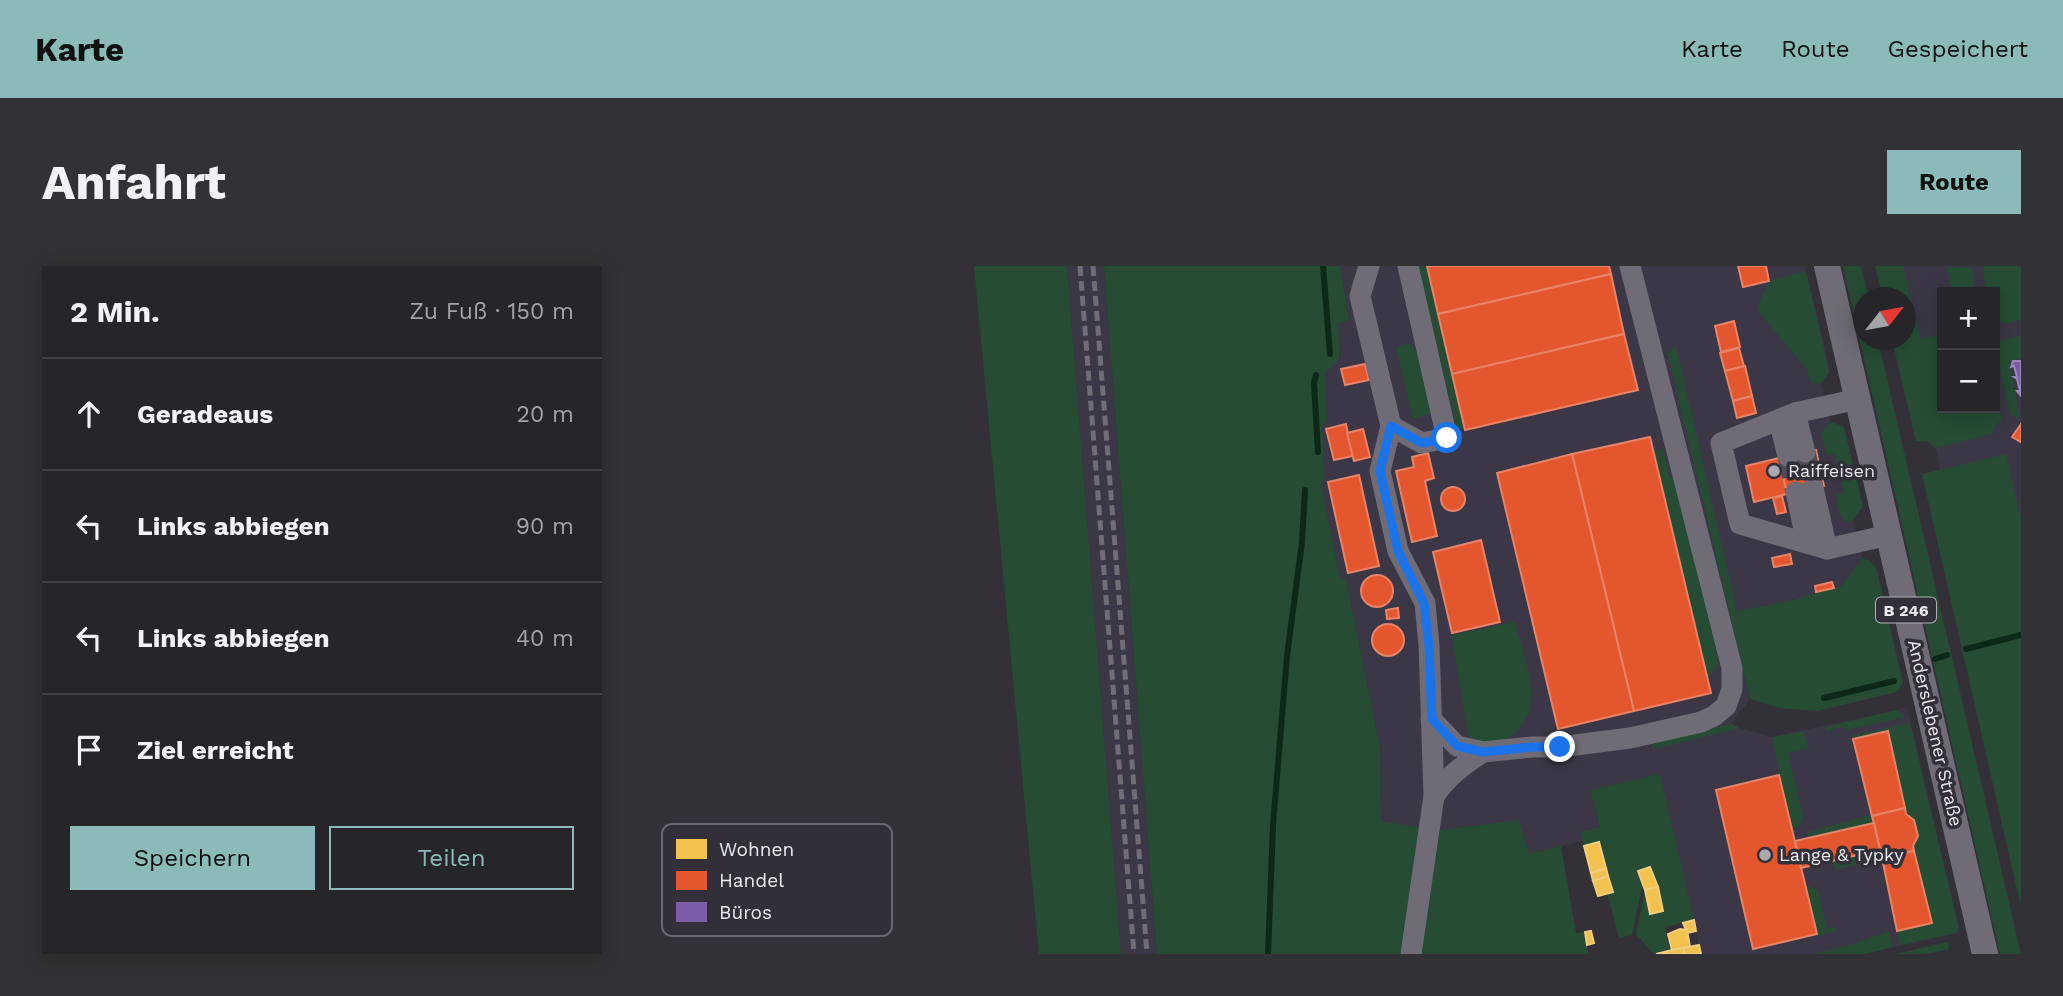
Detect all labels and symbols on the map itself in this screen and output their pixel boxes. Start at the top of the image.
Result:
north arrow [1853,287,1916,350]
route start [1431,422,1462,453]
place label: Raiffeisen [1788,460,1875,481]
marker: Raiffeisen [1766,463,1782,479]
road number: B 246 [1876,598,1936,622]
street label: Anderslebener Straße [1904,637,1967,828]
route end [1544,731,1575,762]
legend [662,824,892,936]
text: Wohnen [719,838,794,861]
place label: Lange & Typky [1779,844,1904,865]
marker: Lange & Typky [1757,847,1773,863]
text: Handel [719,869,784,892]
text: Büros [719,901,772,924]

